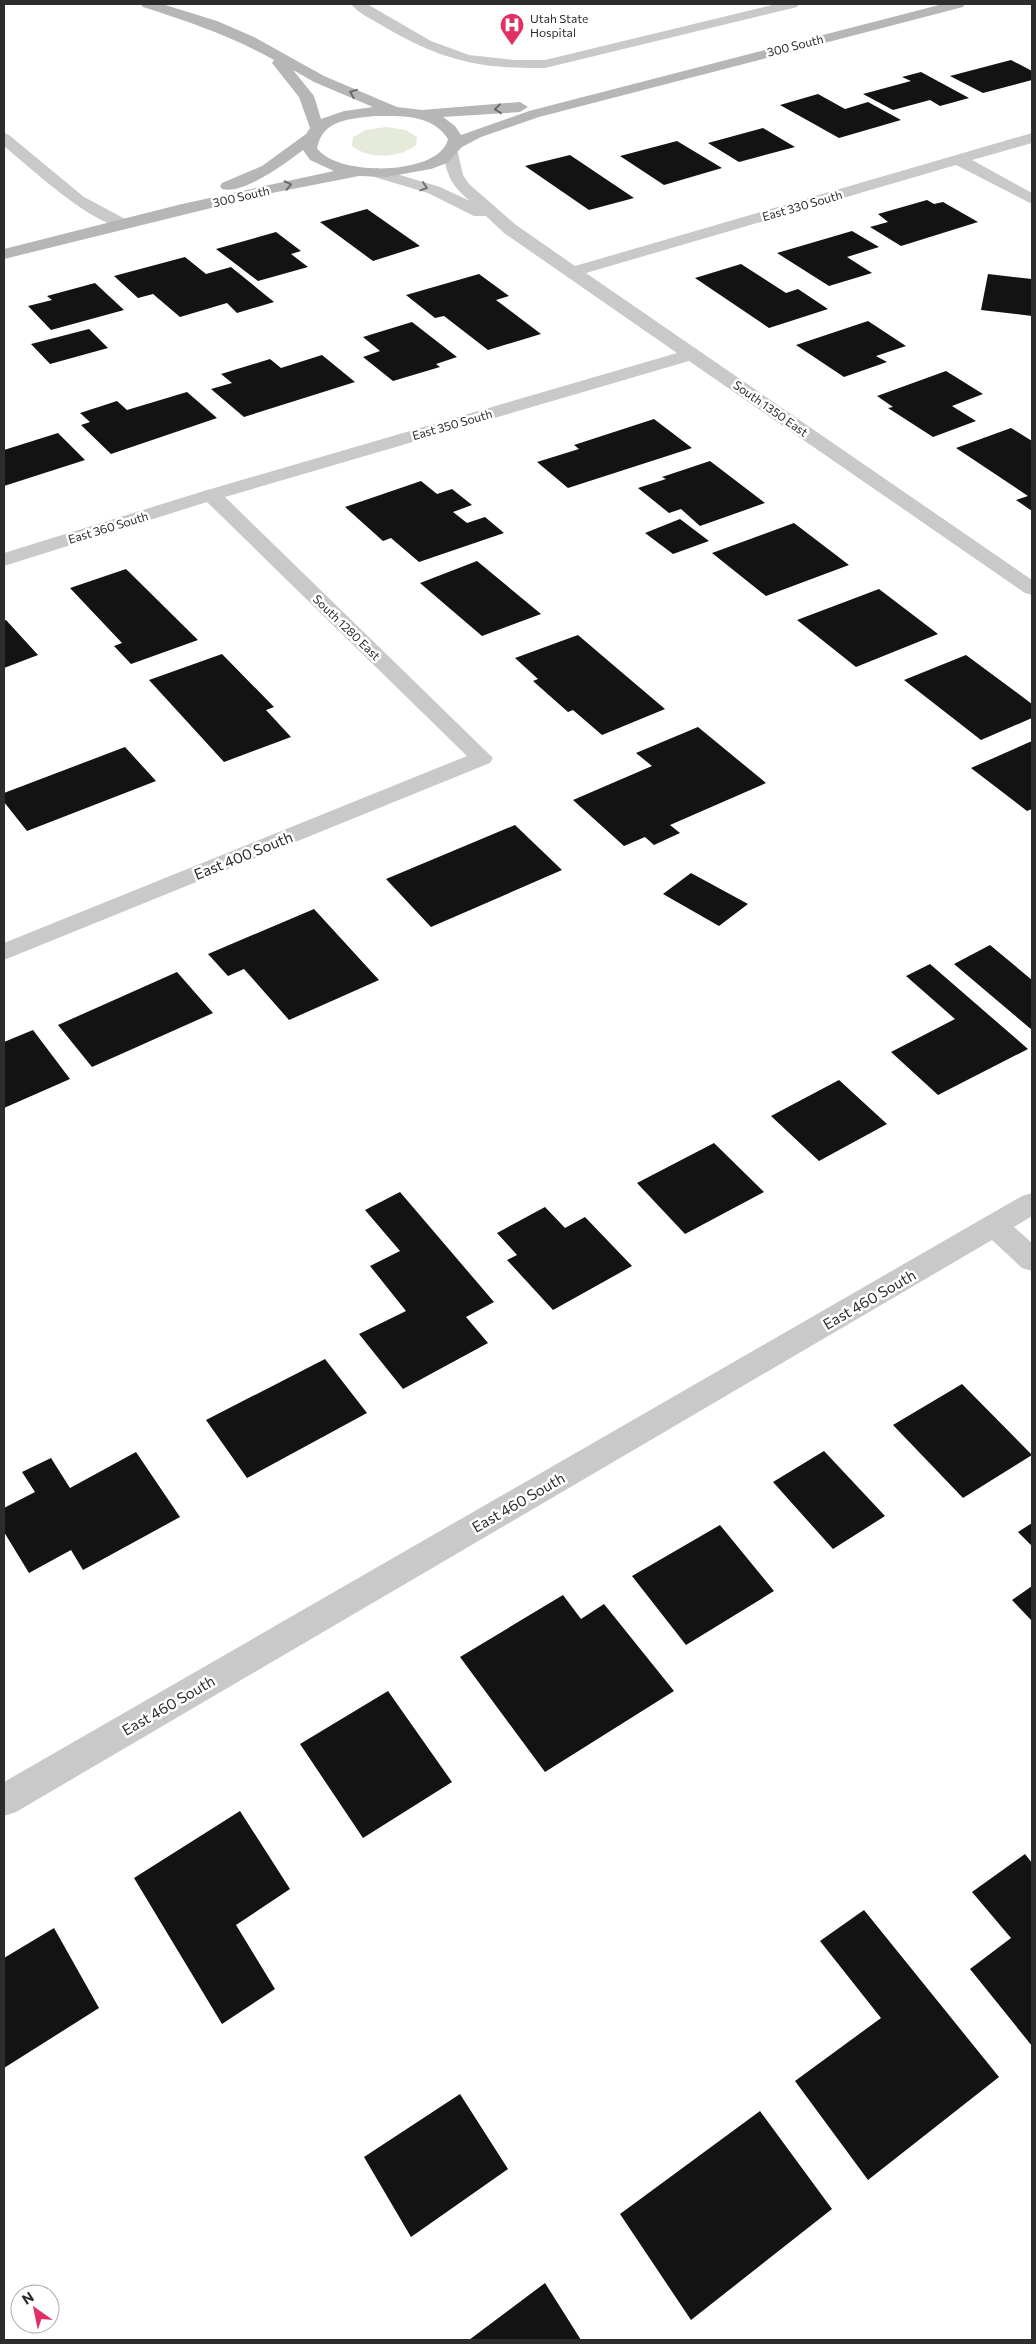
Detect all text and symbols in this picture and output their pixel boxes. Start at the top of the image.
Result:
place label: Utah State Hospital [530,11,588,39]
hospital icon: Utah State Hospital [499,12,525,46]
street label: 300 South [765,31,825,59]
one-way arrow [350,89,358,99]
one-way arrow [494,104,502,115]
one-way arrow [283,181,292,191]
one-way arrow [419,181,428,191]
street label: 300 South [211,183,271,209]
street label: East 330 South [760,187,844,223]
street label: South 1350 East [731,377,811,439]
street label: East 350 South [410,406,494,442]
street label: East 360 South [66,508,150,546]
street label: South 1280 East [311,591,384,663]
street label: East 400 South [191,827,295,883]
street label: East 460 South [819,1265,919,1333]
street label: East 460 South [468,1468,568,1536]
street label: East 460 South [118,1671,218,1739]
north arrow [10,2284,60,2334]
text: N [19,2288,37,2308]

